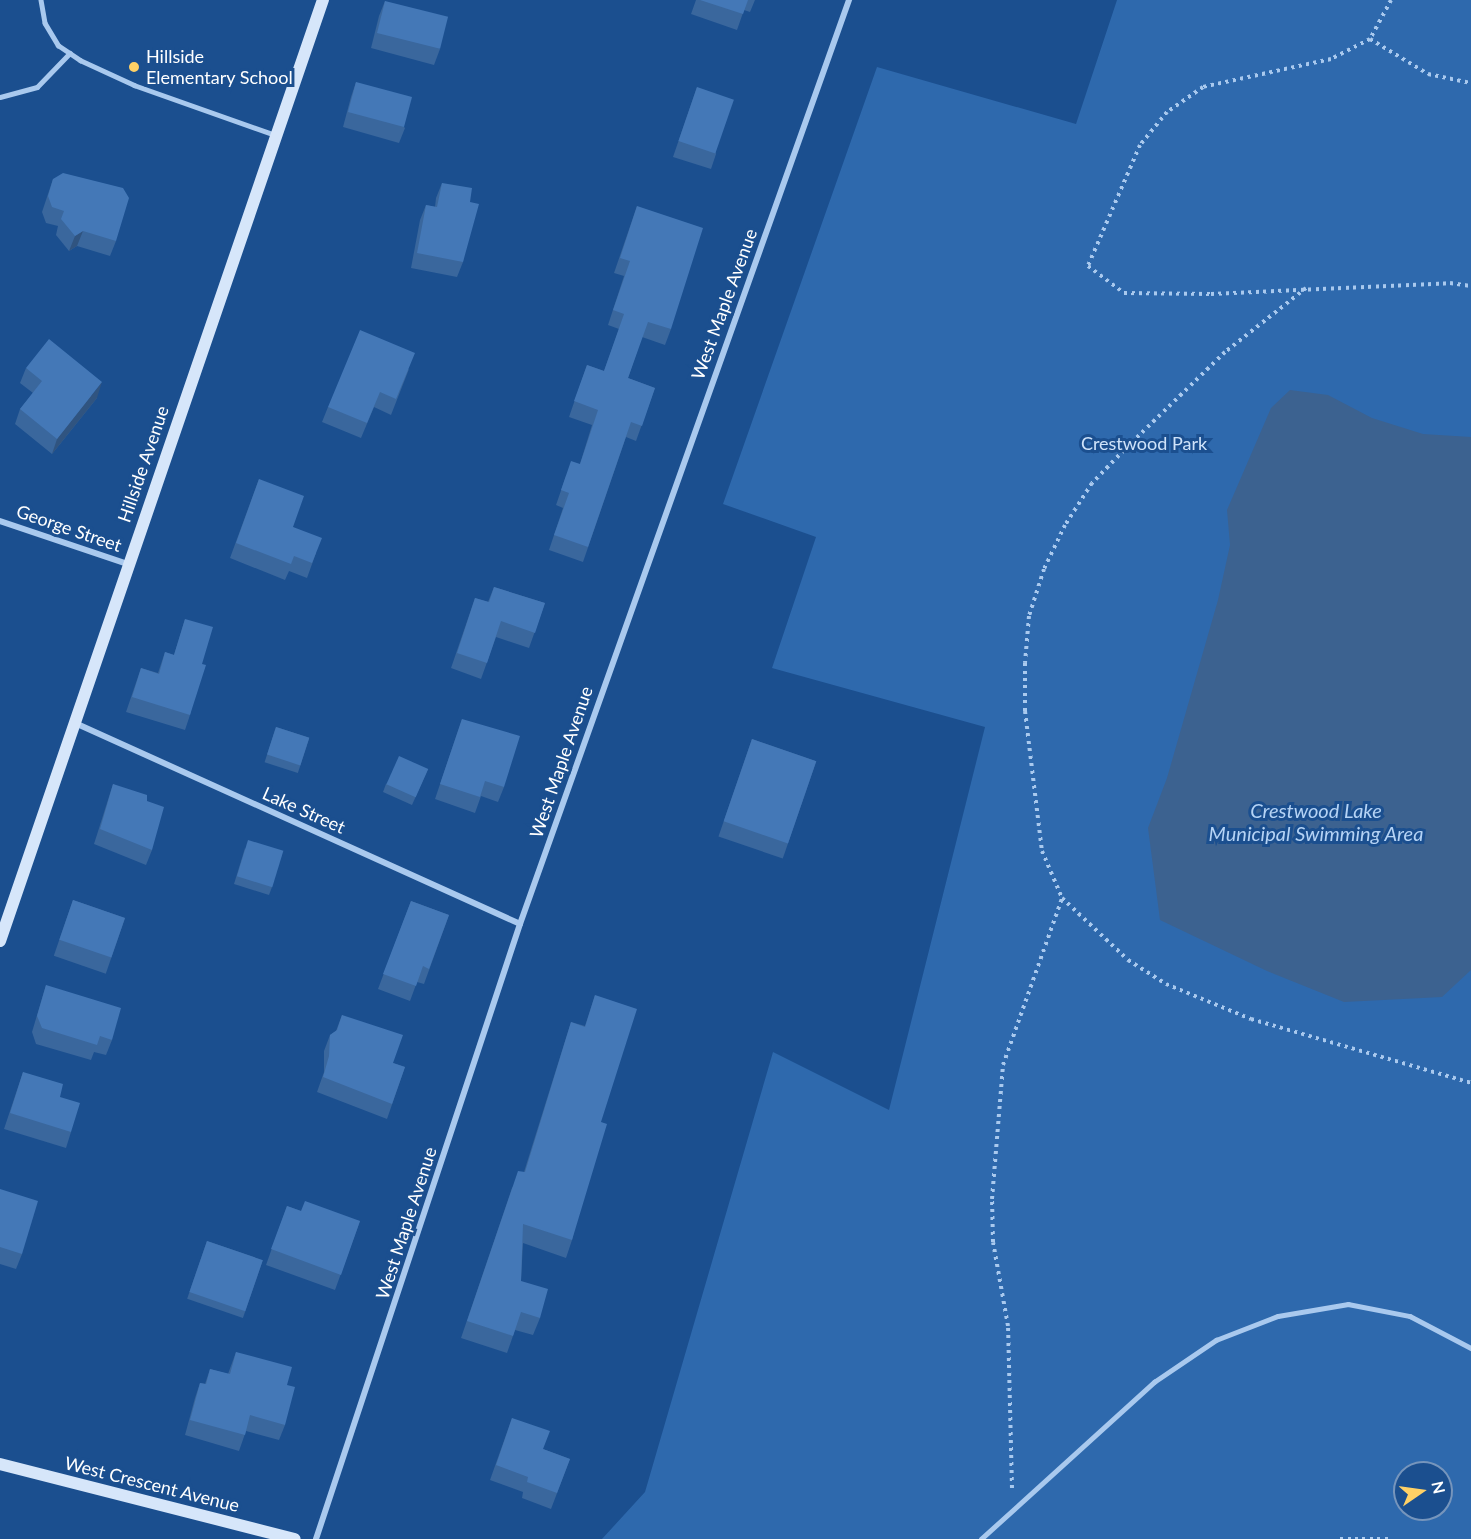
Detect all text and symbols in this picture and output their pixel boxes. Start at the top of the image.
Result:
place label: Hillside Elementary School [146,46,293,88]
marker: Hillside Elementary School [127,60,141,74]
street label: West Maple Avenue [687,225,761,383]
street label: Hillside Avenue [113,403,173,525]
park label: Crestwood Park [1081,432,1207,454]
street label: George Street [14,500,124,556]
street label: West Maple Avenue [525,683,597,841]
street label: Lake Street [259,782,349,838]
water label: Crestwood Lake Municipal Swimming Area [1208,798,1424,845]
street label: West Maple Avenue [371,1144,441,1302]
street label: West Crescent Avenue [62,1452,242,1516]
north arrow [1393,1461,1453,1521]
text: N [1428,1479,1450,1495]

